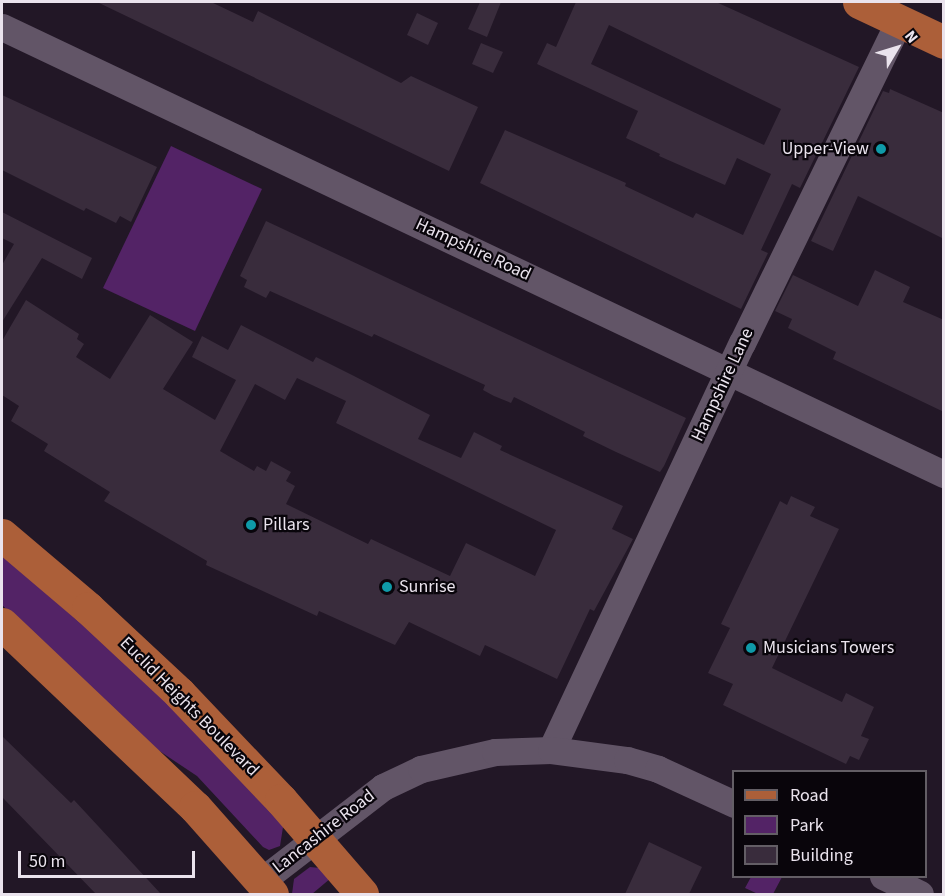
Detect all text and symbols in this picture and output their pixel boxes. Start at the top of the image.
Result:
north arrow [867,18,927,78]
text: N [899,26,923,48]
place label: Upper-View [782,138,869,160]
marker: Upper-View [874,142,888,156]
street label: Hampshire Road [412,214,534,286]
street label: Hampshire Lane [687,325,759,445]
place label: Pillars [263,514,310,536]
marker: Pillars [244,518,258,532]
place label: Sunrise [399,576,455,598]
marker: Sunrise [380,580,394,594]
street label: Euclid Heights Boulevard [115,633,263,781]
place label: Musicians Towers [763,637,894,659]
marker: Musicians Towers [744,641,758,655]
legend [732,770,927,878]
text: Road [790,783,829,808]
street label: Lancashire Road [269,785,379,879]
text: Park [790,813,824,838]
scale bar [21,839,198,877]
text: Building [790,843,853,868]
text: 50 m [29,849,65,874]

